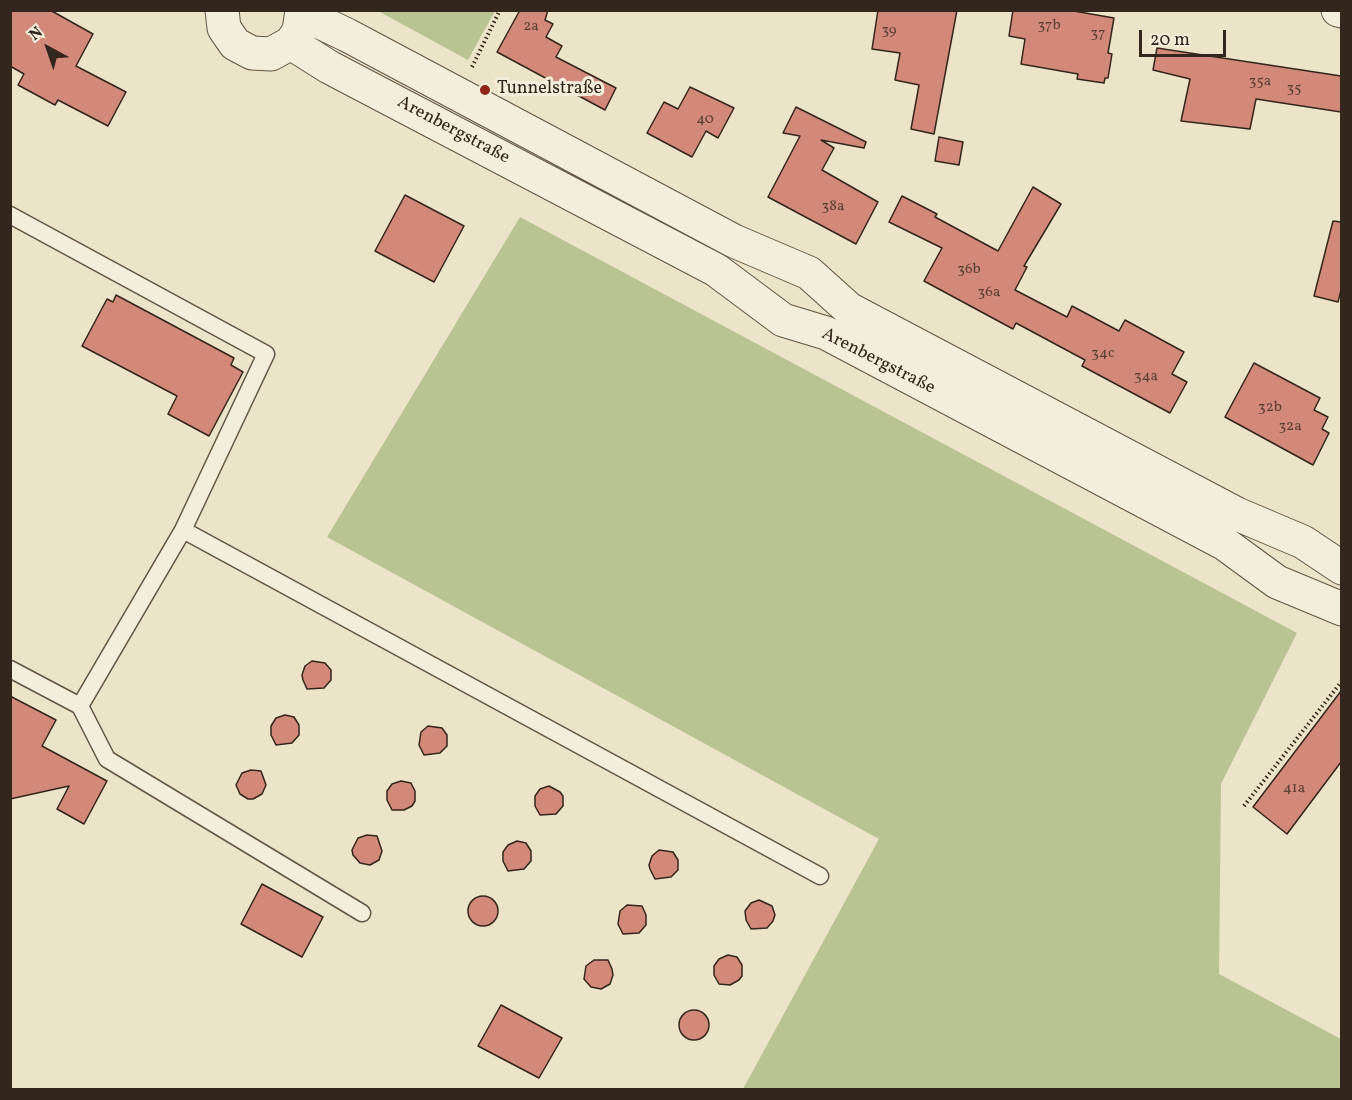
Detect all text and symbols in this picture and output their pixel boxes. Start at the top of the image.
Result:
house number: 37b [1037,17,1061,35]
north arrow [18,18,78,78]
house number: 2a [523,18,539,36]
scale bar [1142,18,1229,56]
text: N [25,22,48,46]
house number: 39 [881,22,897,40]
house number: 37 [1091,25,1105,43]
text: 20 m [1150,28,1190,53]
house number: 35a [1249,73,1271,91]
place label: Tunnelstraße [497,79,602,101]
house number: 35 [1287,80,1301,98]
marker: Tunnelstraße [478,83,492,97]
street label: Arenbergstraße [393,92,513,170]
house number: 40 [696,111,714,129]
house number: 38a [822,198,844,216]
house number: 36b [957,261,981,279]
house number: 36a [978,284,1000,302]
street label: Arenbergstraße [818,324,938,400]
house number: 34c [1091,345,1115,363]
house number: 34a [1134,368,1158,386]
house number: 32b [1258,399,1282,417]
house number: 32a [1278,418,1302,436]
house number: 41a [1283,780,1305,798]

